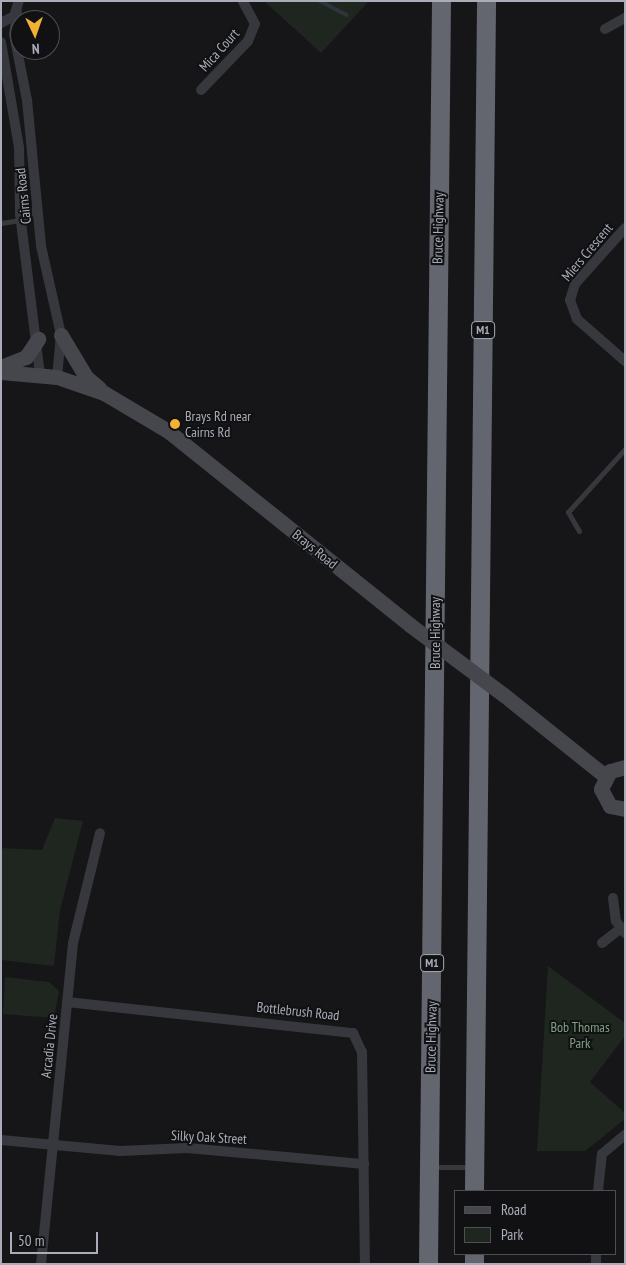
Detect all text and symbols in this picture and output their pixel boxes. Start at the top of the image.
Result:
north arrow [10,10,60,60]
street label: Mica Court [195,25,243,75]
text: N [31,40,40,58]
street label: Cairns Road [12,167,34,225]
street label: Bruce Highway [429,192,447,264]
street label: Miers Crescent [558,220,616,284]
road number: M1 [470,320,496,340]
place label: Brays Rd near Cairns Rd [185,408,251,441]
marker: Brays Rd near Cairns Rd [169,418,181,430]
street label: Brays Road [289,526,341,572]
street label: Bruce Highway [427,597,443,669]
road number: M1 [420,954,444,972]
street label: Bottlebrush Road [256,998,340,1024]
street label: Bruce Highway [422,1001,440,1073]
street label: Arcadia Drive [37,1013,61,1079]
park label: Bob Thomas Park [550,1019,610,1052]
street label: Silky Oak Street [170,1127,248,1147]
legend [454,1190,616,1255]
text: Road [501,1200,527,1219]
scale bar [12,1222,100,1254]
text: Park [501,1225,523,1244]
text: 50 m [18,1231,44,1250]

